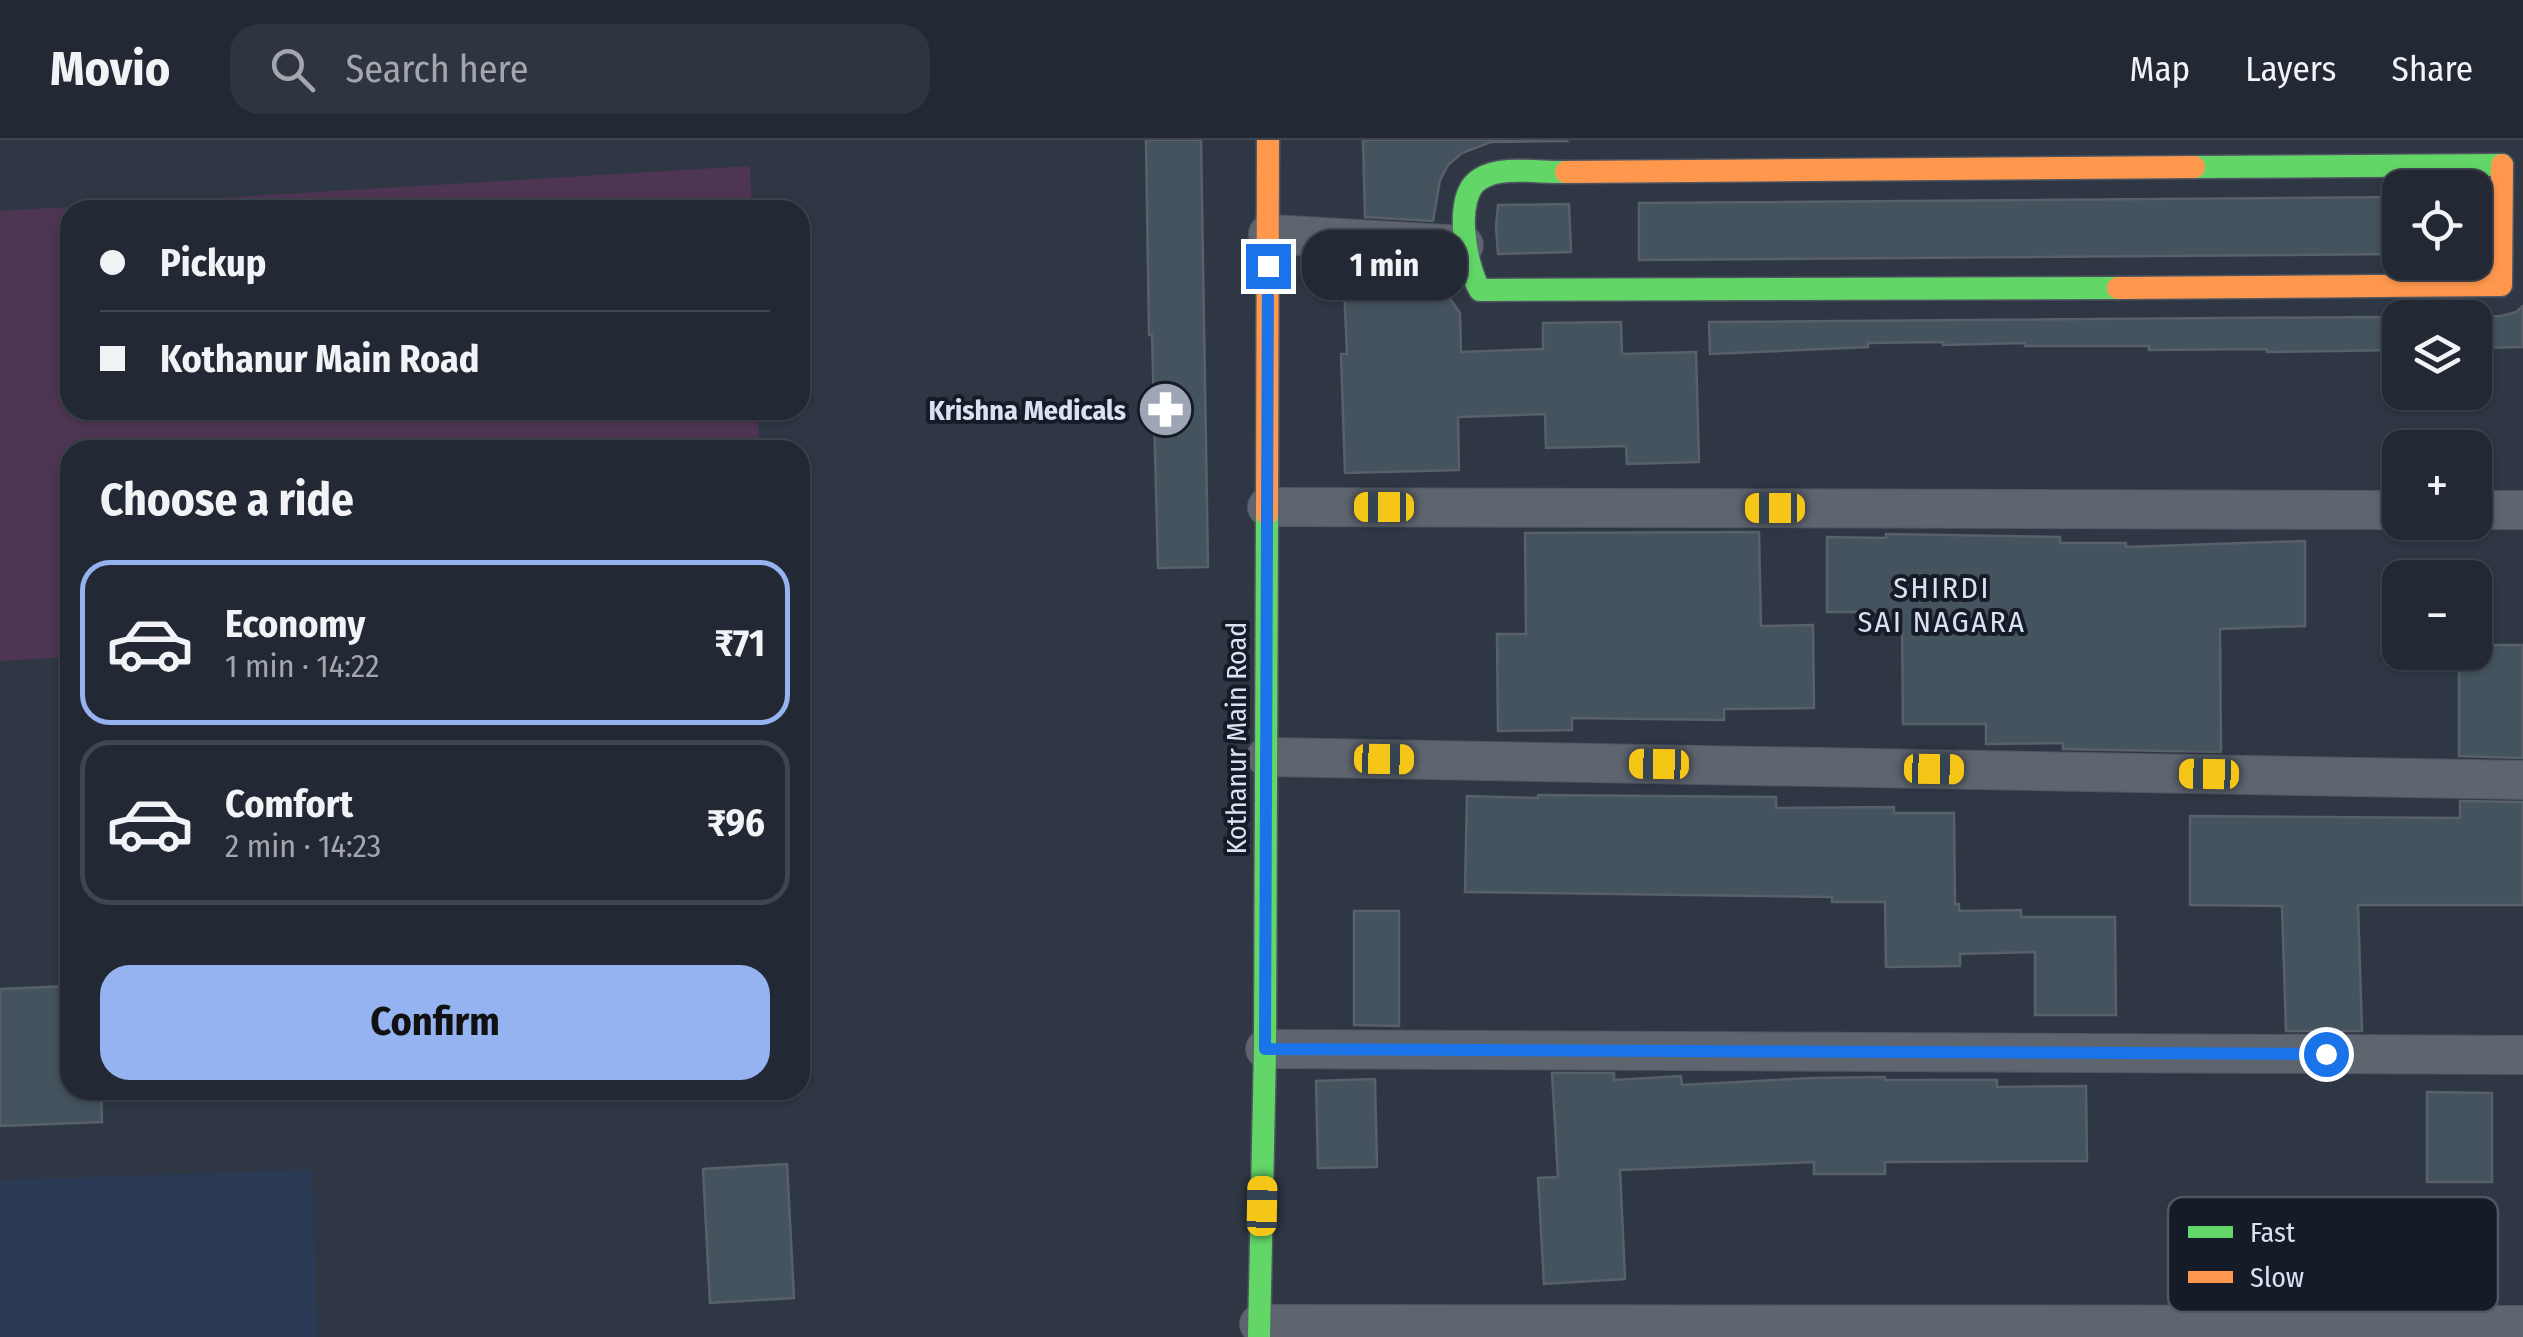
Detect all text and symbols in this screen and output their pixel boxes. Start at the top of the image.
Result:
search box [230,24,930,114]
text: Movio [50,40,170,98]
icon: search [265,42,320,97]
text: Search here [345,46,529,92]
text: Map [2130,48,2190,90]
text: Layers [2245,48,2337,90]
text: Share [2392,48,2473,90]
map controls [2382,170,2492,670]
button: locate [2382,170,2492,280]
callout: 1 min [1303,231,1468,301]
text: Pickup [160,240,266,286]
route end [1246,244,1291,289]
text: 1 min [1350,246,1419,284]
button: layers [2382,300,2492,410]
text: Kothanur Main Road [160,336,480,382]
pharmacy icon: Krishna Medicals [1135,380,1195,440]
place label: Krishna Medicals [929,394,1126,427]
button: + [2382,430,2492,540]
text: Choose a ride [100,473,354,527]
car [1354,492,1414,522]
car [1745,493,1805,523]
button: − [2382,560,2492,670]
district label: SHIRDI SAI NAGARA [1857,570,2027,640]
icon: car [105,598,195,688]
text: Economy [225,601,365,647]
text: ₹71 [714,620,765,666]
street label: Kothanur Main Road [1220,622,1253,854]
text: 1 min · 14:22 [225,647,379,685]
car [1354,743,1414,775]
car [1629,748,1689,780]
car [1904,753,1964,785]
car [2179,758,2239,790]
icon: car [105,778,195,868]
text: Comfort [225,781,353,827]
text: ₹96 [707,800,765,846]
text: 2 min · 14:23 [225,827,381,865]
button: Confirm [100,965,770,1080]
route start [2304,1032,2349,1077]
car [1246,1176,1278,1236]
legend [2168,1197,2498,1312]
text: Fast [2250,1216,2296,1249]
text: Slow [2250,1261,2304,1294]

